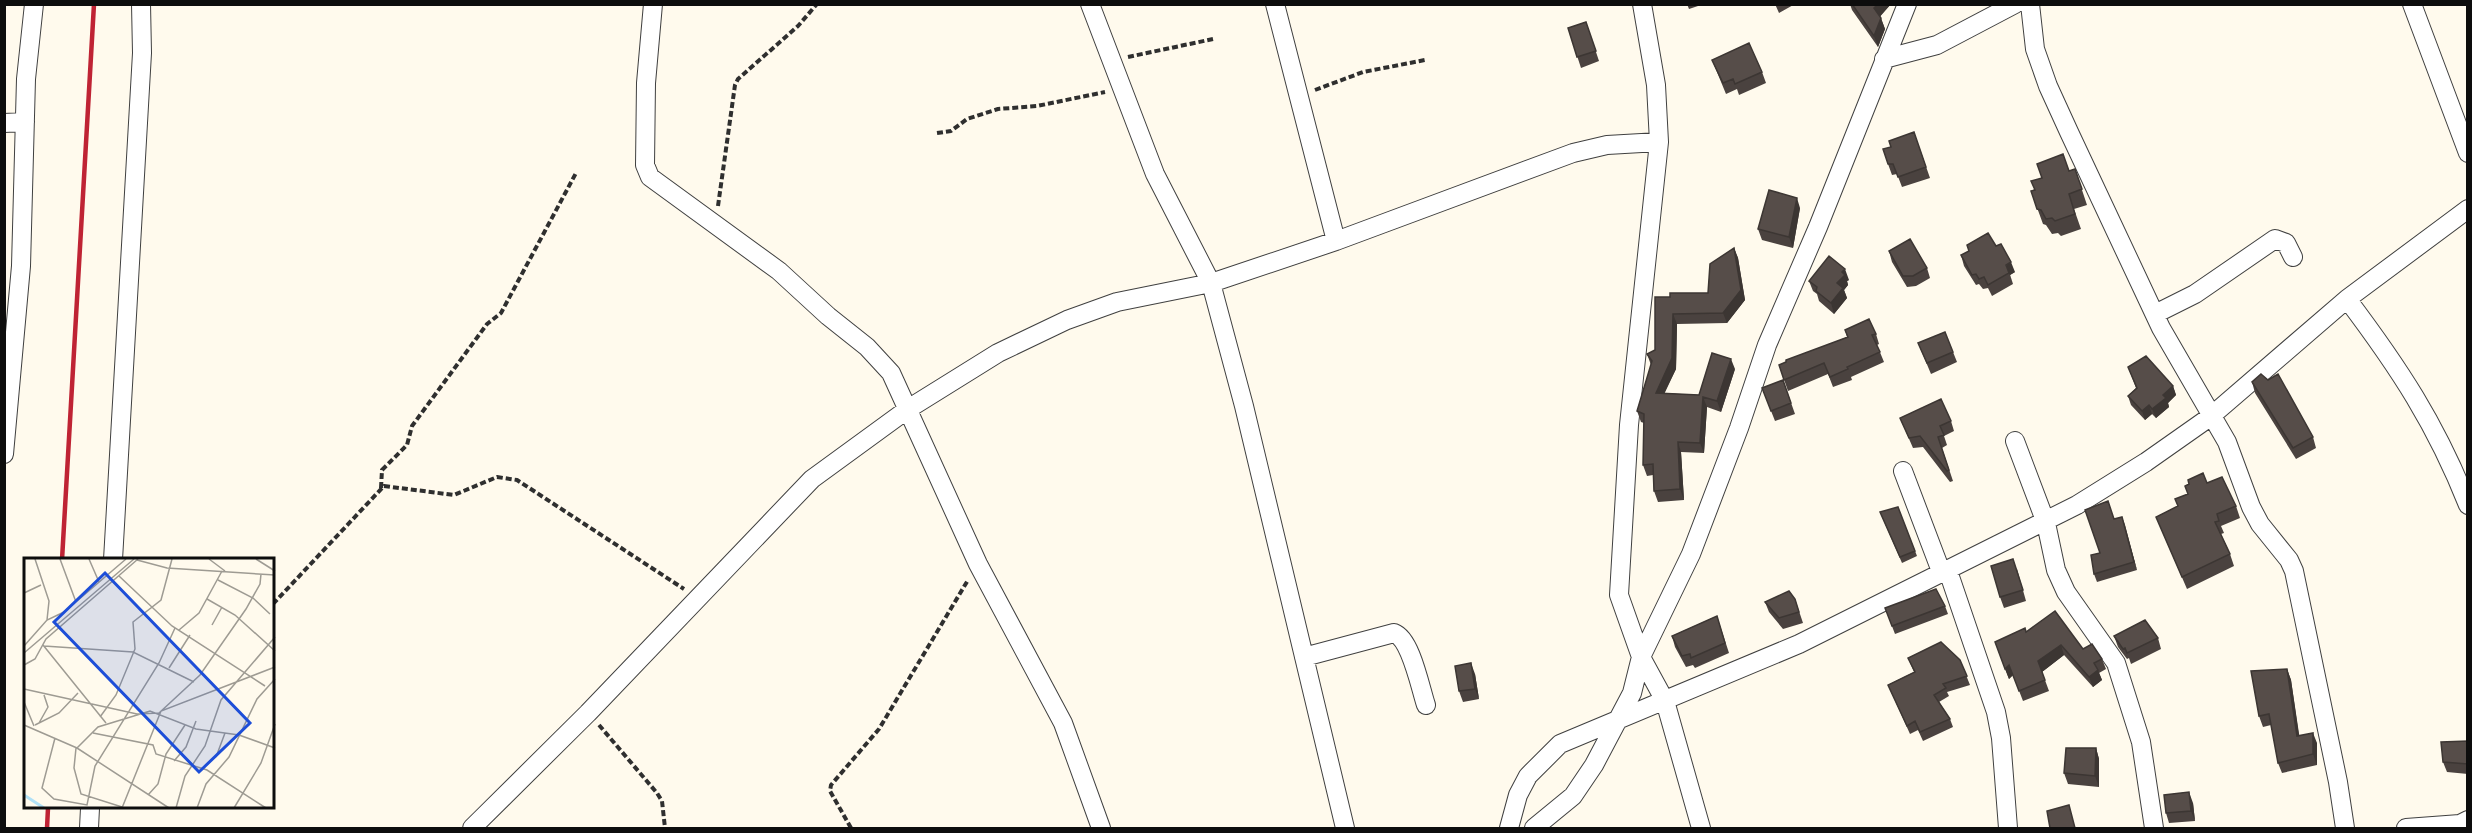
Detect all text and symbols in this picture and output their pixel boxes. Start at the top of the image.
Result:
inset map [24,558,274,809]

